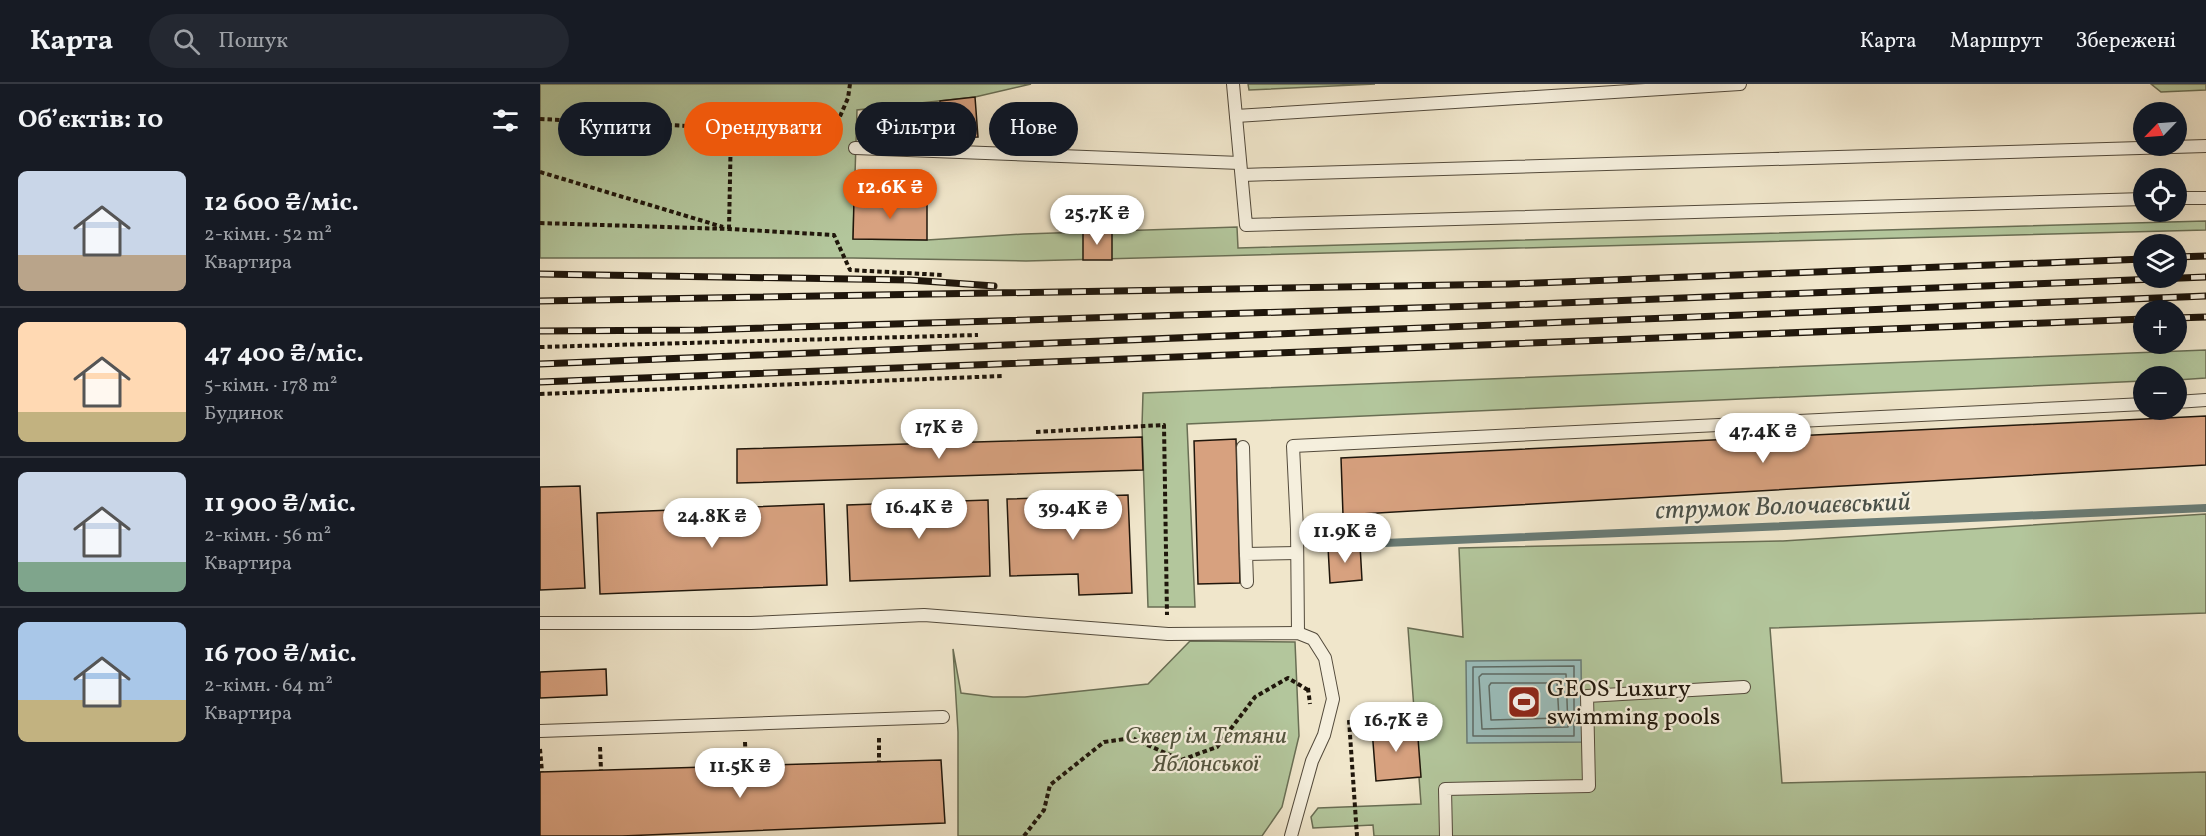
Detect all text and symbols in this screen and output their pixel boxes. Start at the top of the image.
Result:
search box [149,14,569,68]
text: Карта [30,22,113,61]
icon: search [170,25,203,58]
text: Пошук [218,26,288,57]
text: Карта [1860,27,1917,56]
text: Маршрут [1950,27,2043,56]
text: Збережені [2076,27,2176,56]
text: Об’єктів: 10 [18,102,163,138]
chip: Купити [558,102,672,156]
chip: Орендувати [684,102,843,156]
chip: Фільтри [855,102,977,156]
chip: Нове [989,102,1078,156]
north arrow [2133,102,2187,156]
map controls [2133,102,2187,420]
icon: filters [489,104,522,137]
button: locate [2133,168,2187,222]
pin: 12.6K ₴ [835,169,945,220]
text: 12.6K ₴ [857,174,923,202]
text: 12 600 ₴/міс. [204,185,359,221]
icon: home [66,195,138,267]
pin: 25.7K ₴ [1042,195,1152,246]
text: 25.7K ₴ [1064,200,1130,228]
text: 2-кімн. · 52 m² [204,221,332,249]
button: layers [2133,234,2187,288]
text: Квартира [204,249,292,277]
button: + [2133,300,2187,354]
text: 47 400 ₴/міс. [204,336,364,372]
icon: home [66,346,138,418]
button: − [2133,366,2187,420]
text: 5-кімн. · 178 m² [204,372,337,400]
text: Будинок [204,400,284,428]
pin: 17K ₴ [897,409,981,460]
pin: 47.4K ₴ [1708,413,1818,464]
text: 17K ₴ [915,414,963,442]
text: 47.4K ₴ [1729,418,1797,446]
water label: струмок Волочаєвський [1655,485,1911,529]
text: 11 900 ₴/міс. [204,486,356,522]
pin: 16.4K ₴ [864,489,974,540]
pin: 39.4K ₴ [1018,490,1128,541]
text: 16.4K ₴ [885,494,953,522]
text: 39.4K ₴ [1038,495,1108,523]
icon: home [66,496,138,568]
pin: 24.8K ₴ [657,498,767,549]
text: 24.8K ₴ [677,503,747,531]
pin: 11.9K ₴ [1290,513,1400,564]
text: 11.9K ₴ [1313,518,1377,546]
text: 2-кімн. · 56 m² [204,522,331,550]
text: Квартира [204,550,292,578]
text: 16 700 ₴/міс. [204,636,357,672]
icon: home [66,646,138,718]
text: 2-кімн. · 64 m² [204,672,333,700]
place label: GEOS Luxury swimming pools [1547,673,1720,735]
sports icon: GEOS Luxury swimming pools [1506,684,1542,720]
text: Квартира [204,700,292,728]
pin: 16.7K ₴ [1341,702,1451,753]
text: 16.7K ₴ [1364,707,1428,735]
park label: Сквер ім Тетяни Яблонської [1125,720,1287,782]
pin: 11.5K ₴ [685,748,795,799]
text: 11.5K ₴ [709,753,771,781]

